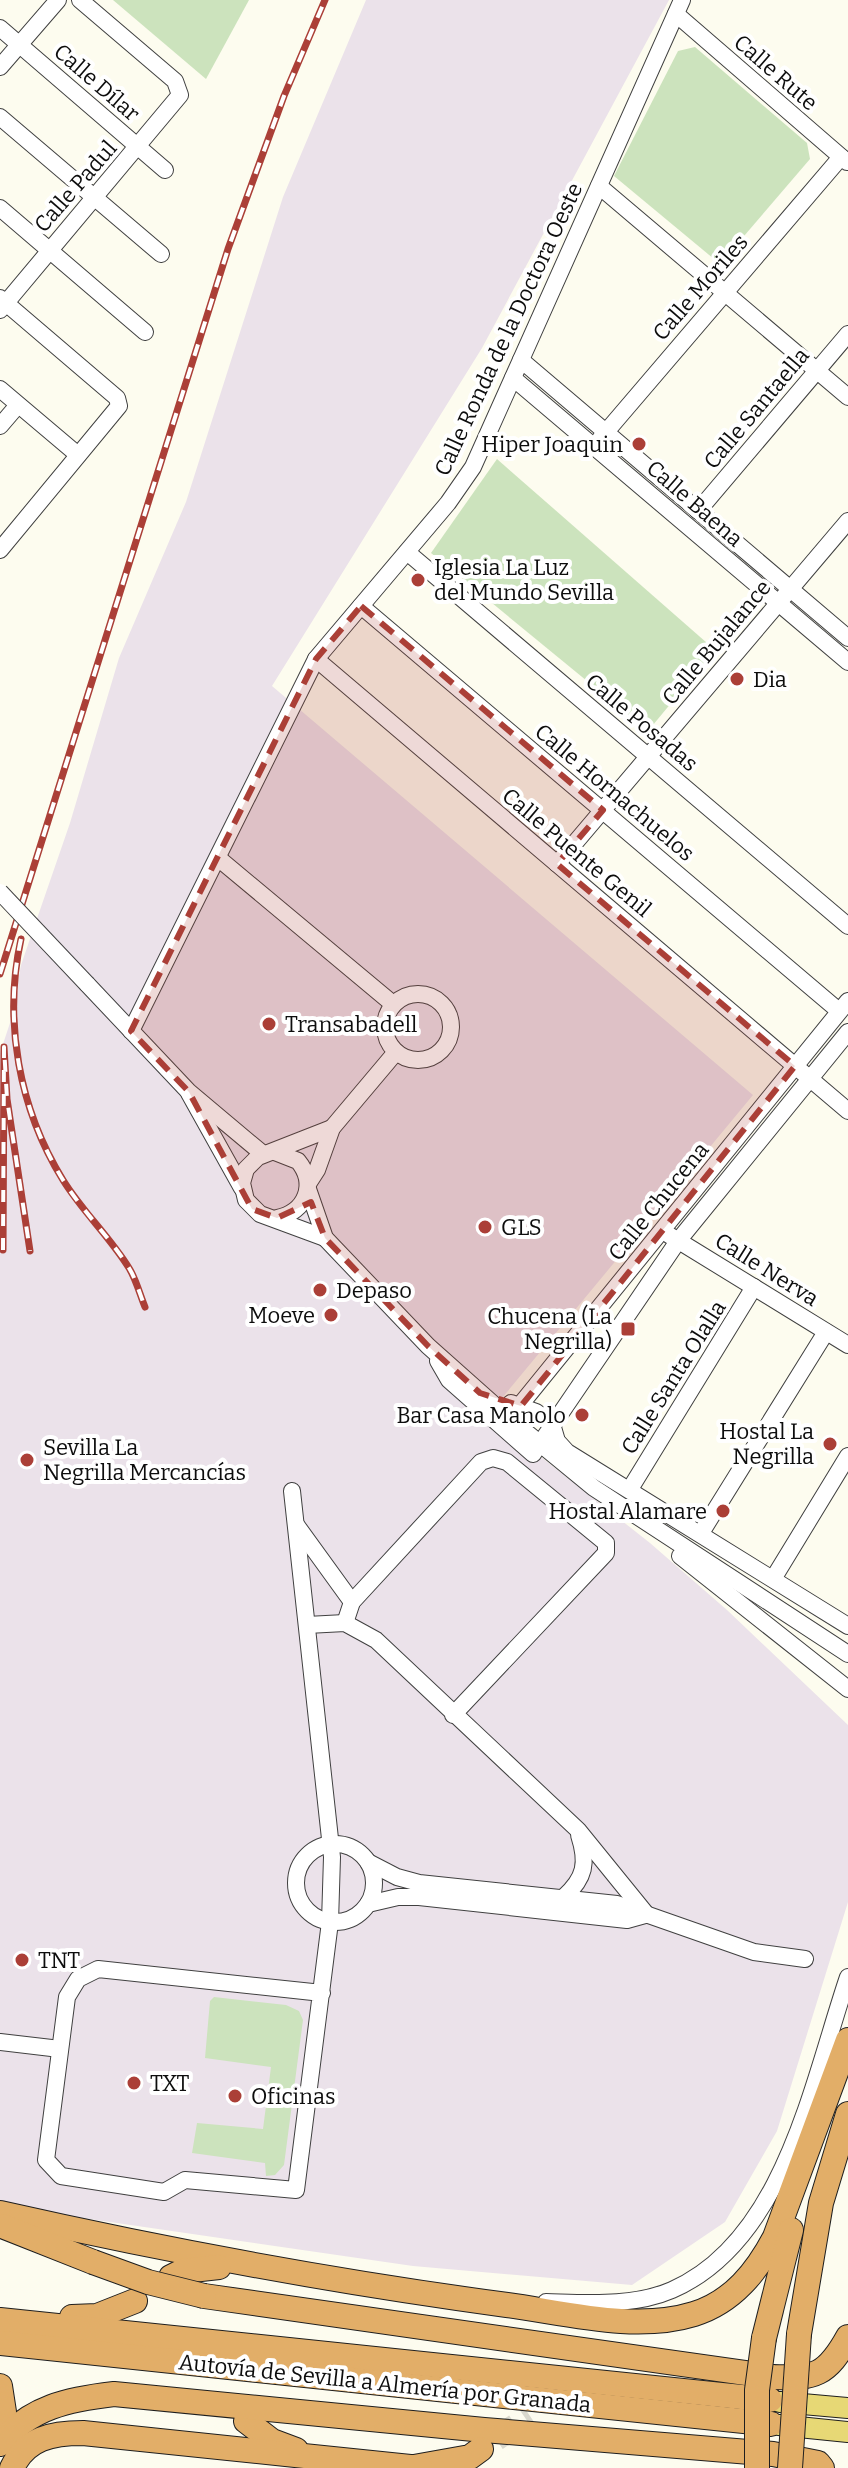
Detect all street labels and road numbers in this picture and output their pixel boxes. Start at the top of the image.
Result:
street label: Calle Rute [728,29,823,116]
street label: Calle Dílar [48,38,145,127]
street label: Calle Padul [28,135,122,238]
street label: Calle Ronda de la Doctora Oeste [429,178,588,480]
street label: Calle Moriles [647,229,754,346]
street label: Calle Santaella [698,342,815,474]
street label: Calle Baena [641,454,748,552]
street label: Calle Bujalance [656,574,777,710]
street label: Calle Posadas [580,668,703,777]
street label: Calle Hornachuelos [529,718,700,867]
street label: Calle Puente Genil [497,782,657,923]
street label: Calle Chucena [602,1137,714,1266]
street label: Calle Nerva [710,1227,824,1312]
street label: Calle Santa Olalla [615,1295,732,1459]
street label: Autovía de Sevilla a Almería por Granada [177,2348,593,2419]

